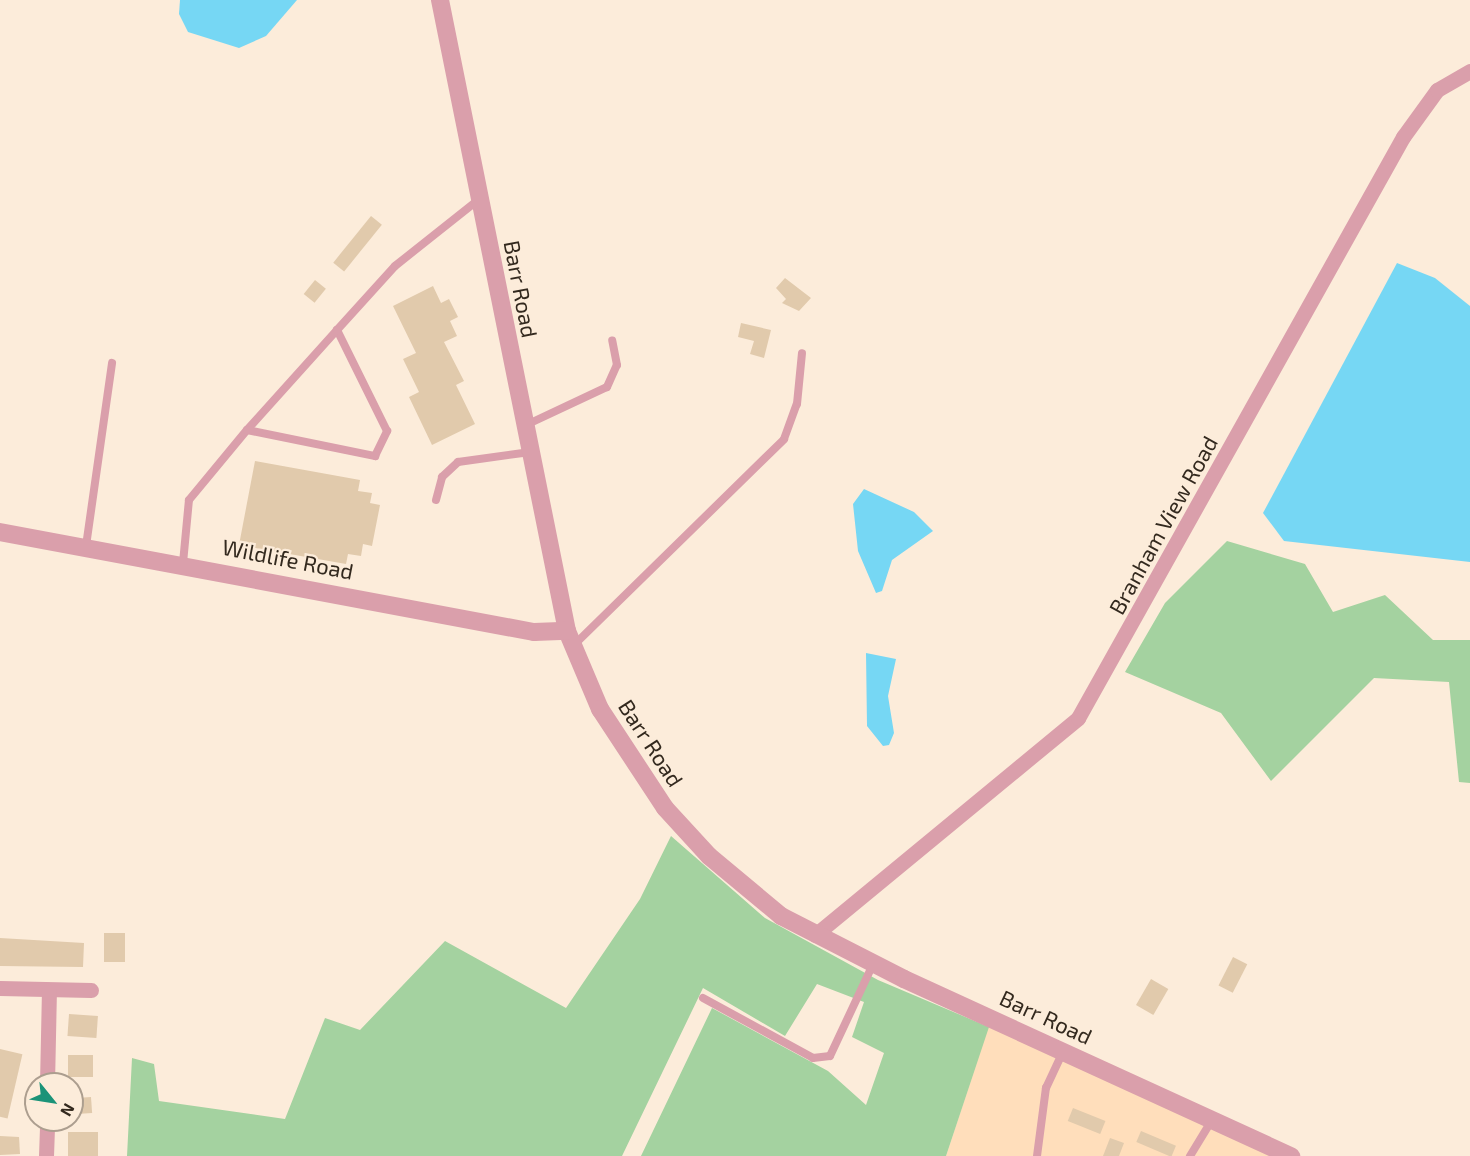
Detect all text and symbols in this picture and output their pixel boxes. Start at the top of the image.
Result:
street label: Barr Road [499,238,543,340]
street label: Branham View Road [1103,431,1223,619]
street label: Wildlife Road [220,533,356,585]
street label: Barr Road [613,694,689,792]
street label: Barr Road [996,984,1096,1050]
north arrow [24,1072,84,1132]
text: N [57,1100,79,1120]

